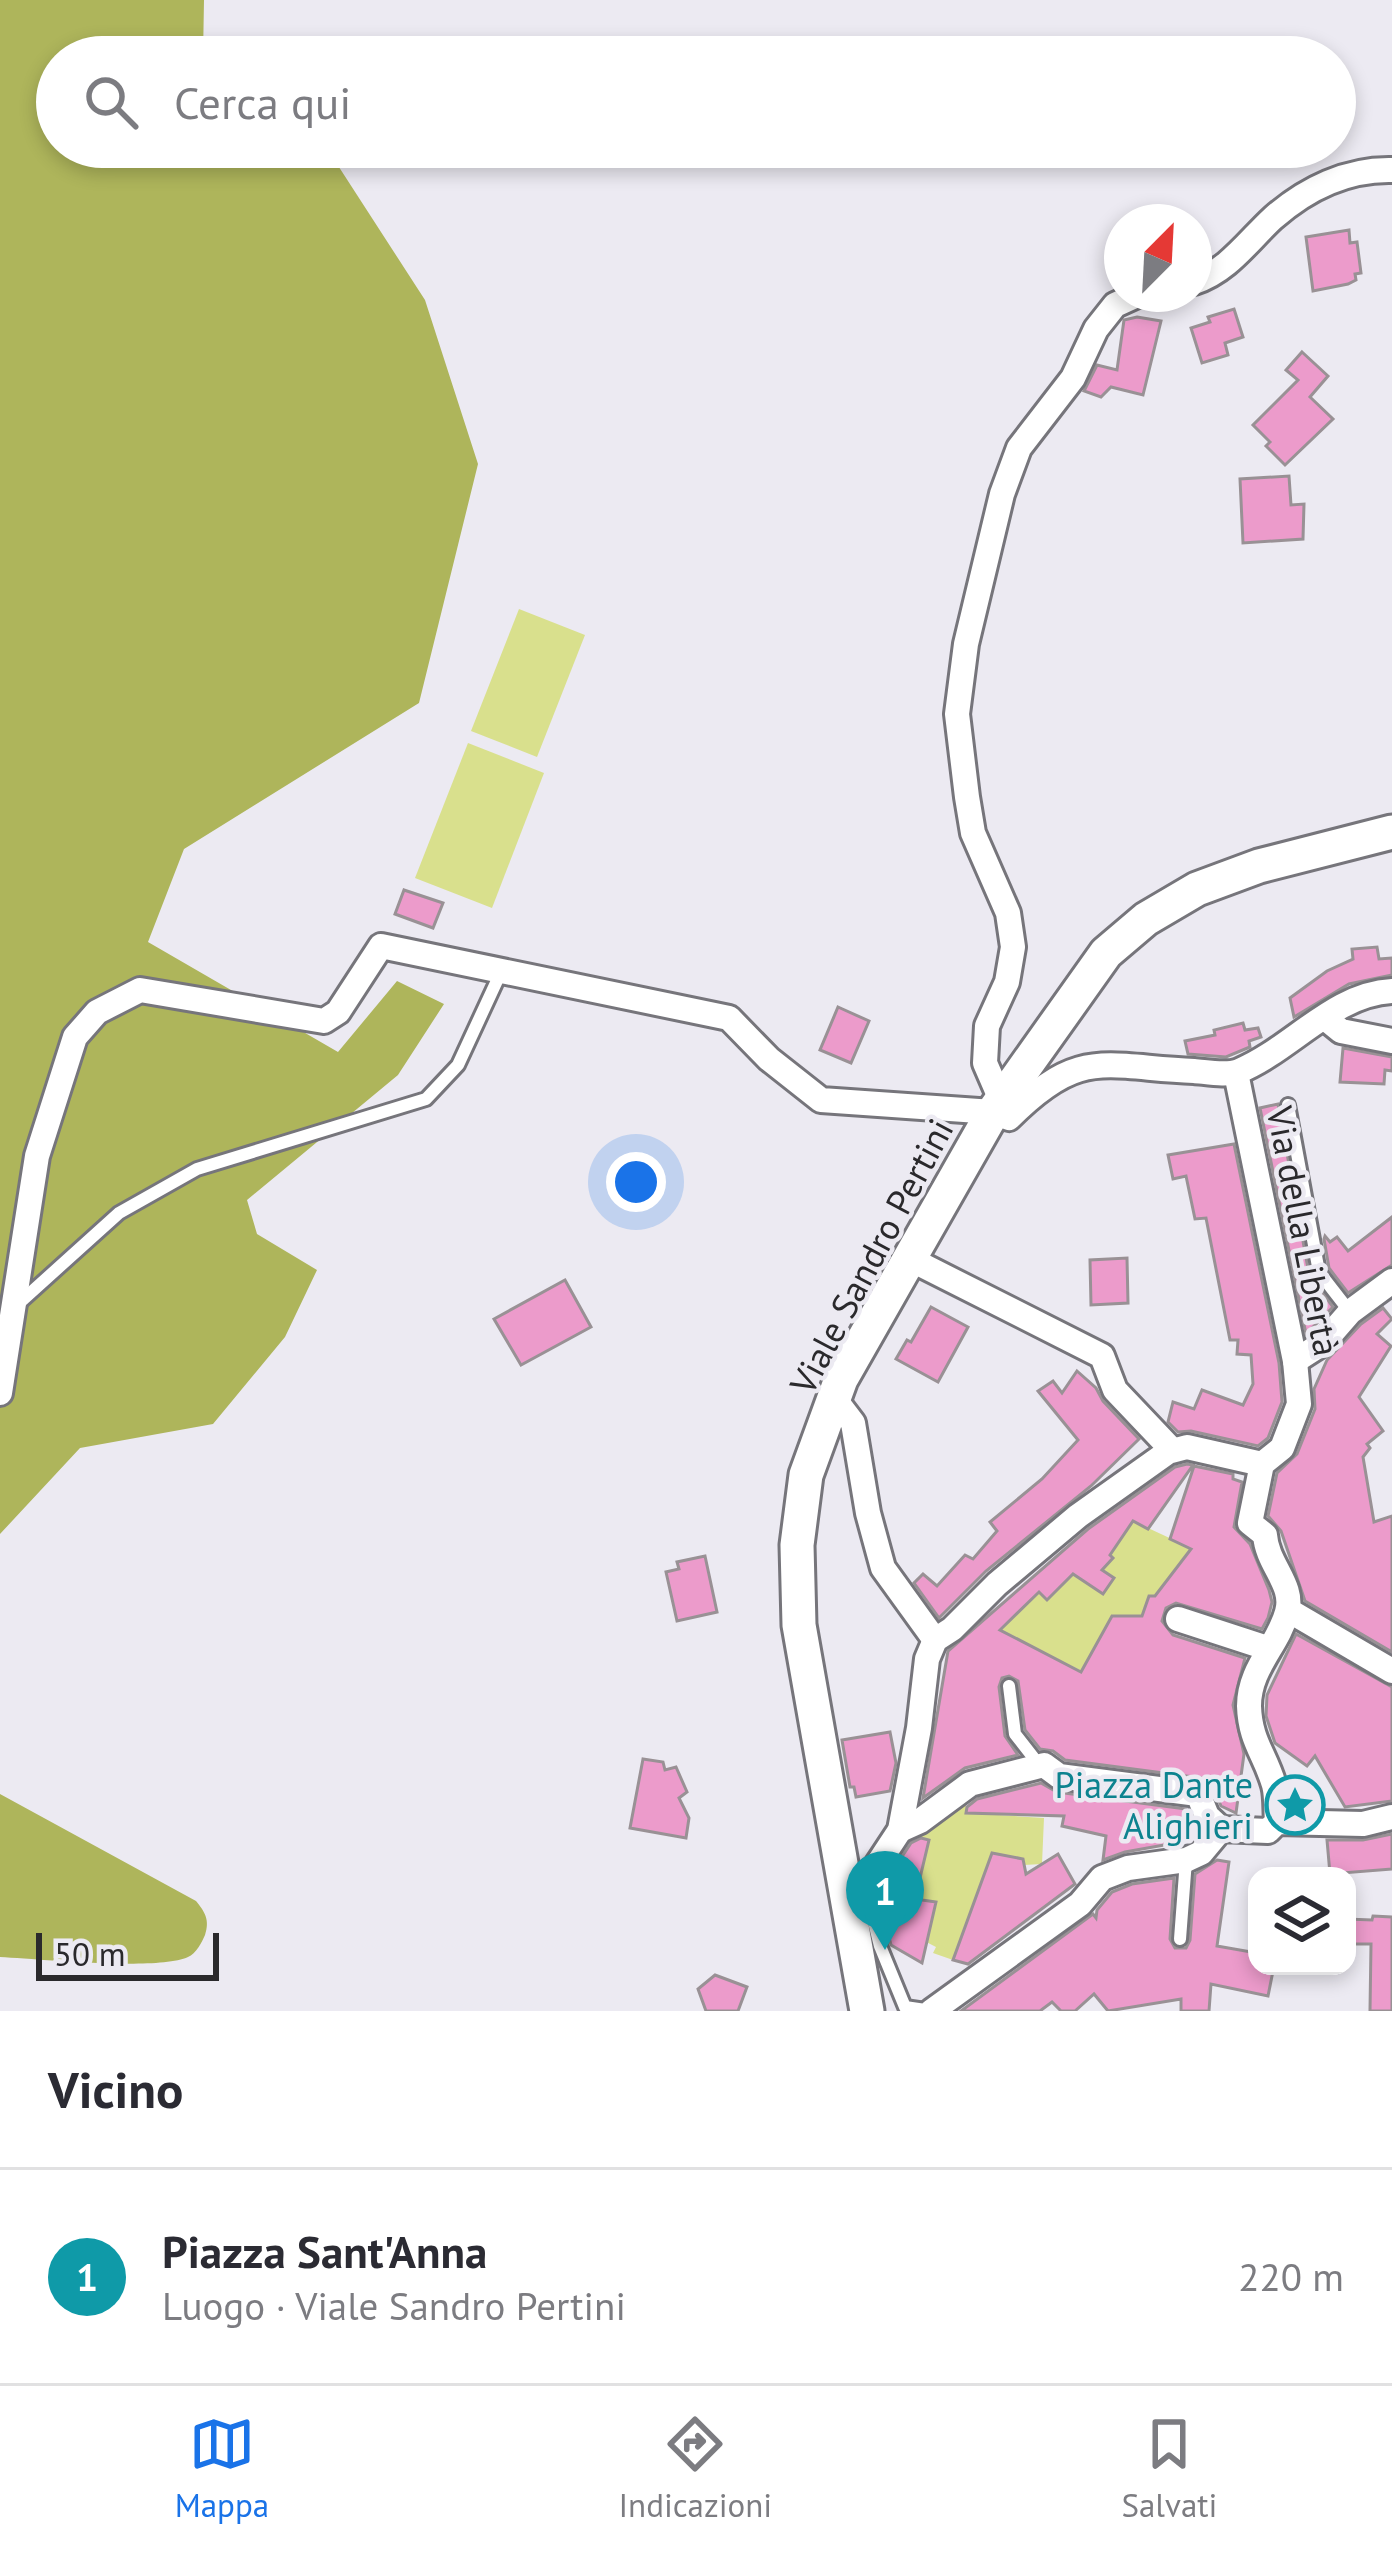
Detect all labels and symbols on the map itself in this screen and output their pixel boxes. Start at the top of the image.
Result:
north arrow [1104,204,1212,312]
street label: Via della Libertà [1257,1101,1351,1360]
street label: Viale Sandro Pertini [778,1110,963,1403]
your location [606,1152,666,1212]
place label: Piazza Dante Alighieri [1055,1761,1253,1849]
place icon: Piazza Dante Alighieri [1264,1774,1326,1836]
pin: 1 [846,1851,924,1950]
scale bar [36,1927,219,1980]

